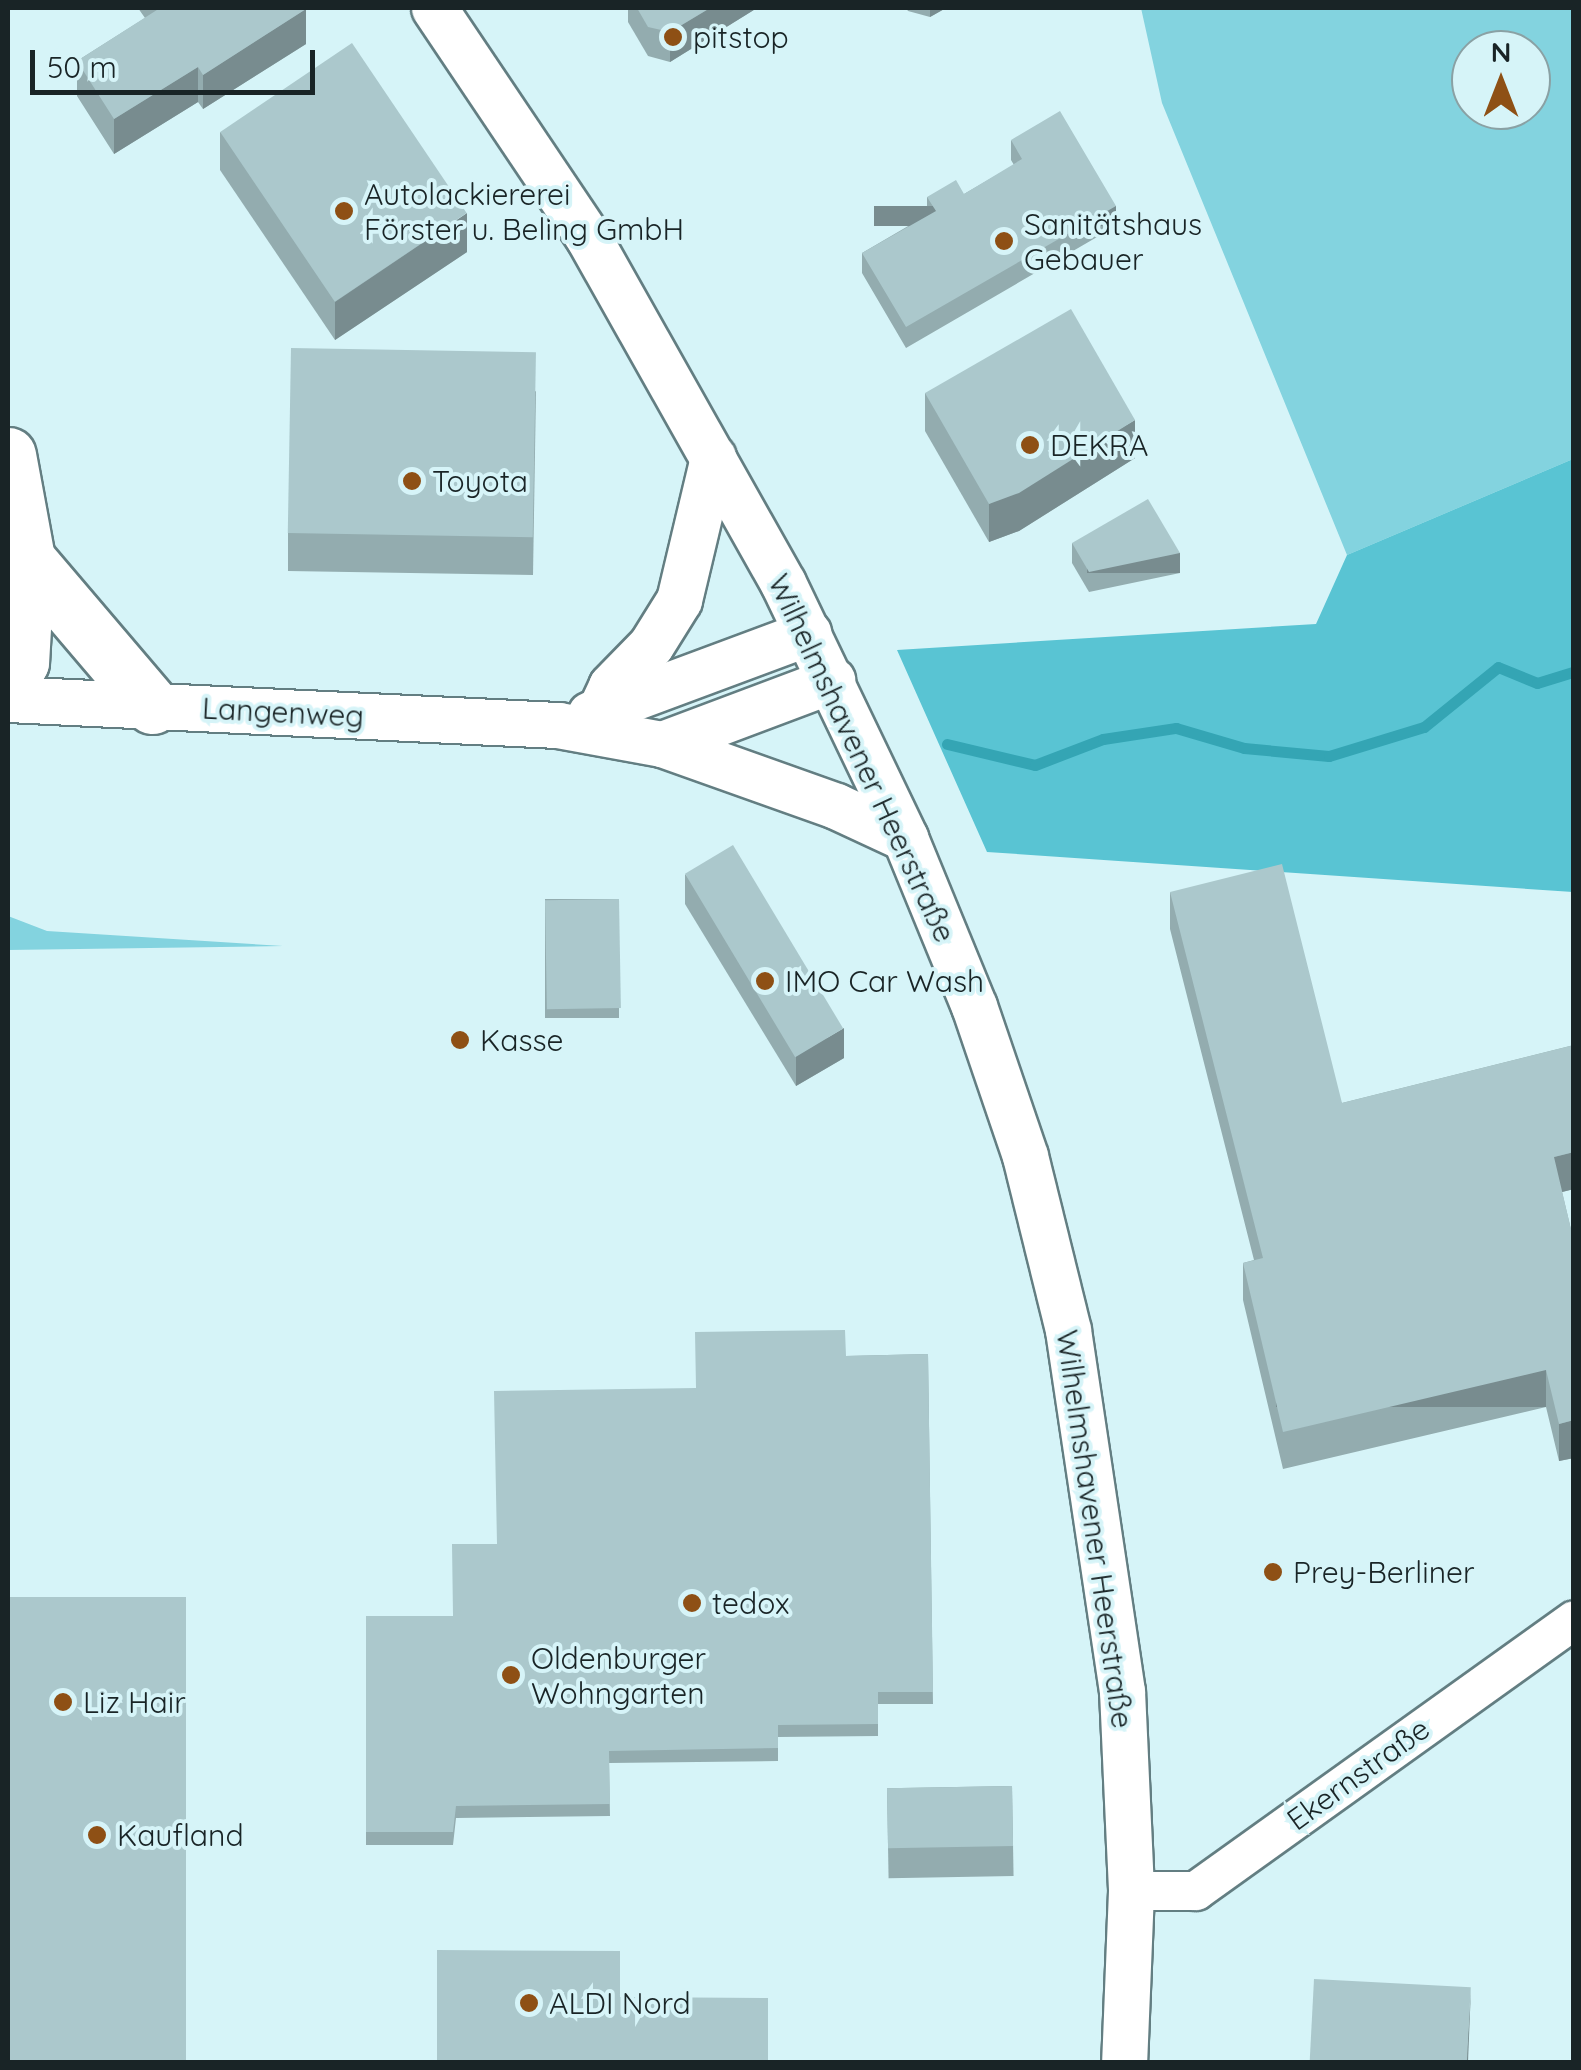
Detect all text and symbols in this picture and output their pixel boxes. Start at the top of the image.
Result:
place label: pitstop [693,19,789,55]
marker: pitstop [662,26,684,48]
scale bar [35,30,320,92]
north arrow [1451,30,1551,130]
text: N [1491,34,1511,69]
text: 50 m [47,48,117,86]
place label: Autolackiererei Förster u. Beling GmbH [364,176,684,246]
marker: Autolackiererei Förster u. Beling GmbH [333,200,355,222]
place label: Sanitätshaus Gebauer [1024,206,1202,276]
marker: Sanitätshaus Gebauer [993,230,1015,252]
place label: DEKRA [1050,427,1148,463]
marker: DEKRA [1019,434,1041,456]
place label: Toyota [432,463,528,499]
marker: Toyota [401,470,423,492]
street label: Wilhelmshavener Heerstraße [761,568,963,948]
street label: Langenweg [201,690,365,734]
place label: IMO Car Wash [785,963,984,999]
marker: IMO Car Wash [754,970,776,992]
place label: Kasse [480,1022,564,1058]
marker: Kasse [449,1029,471,1051]
street label: Wilhelmshavener Heerstraße [1049,1327,1141,1731]
place label: Prey-Berliner [1293,1554,1474,1590]
marker: Prey-Berliner [1262,1561,1284,1583]
place label: tedox [712,1585,789,1621]
marker: tedox [681,1592,703,1614]
place label: Oldenburger Wohngarten [531,1640,706,1710]
marker: Oldenburger Wohngarten [500,1664,522,1686]
place label: Liz Hair [83,1684,186,1720]
marker: Liz Hair [52,1691,74,1713]
street label: Ekernstraße [1280,1710,1436,1838]
place label: Kaufland [117,1817,244,1853]
marker: Kaufland [86,1824,108,1846]
place label: ALDI Nord [549,1985,691,2021]
marker: ALDI Nord [518,1992,540,2014]

